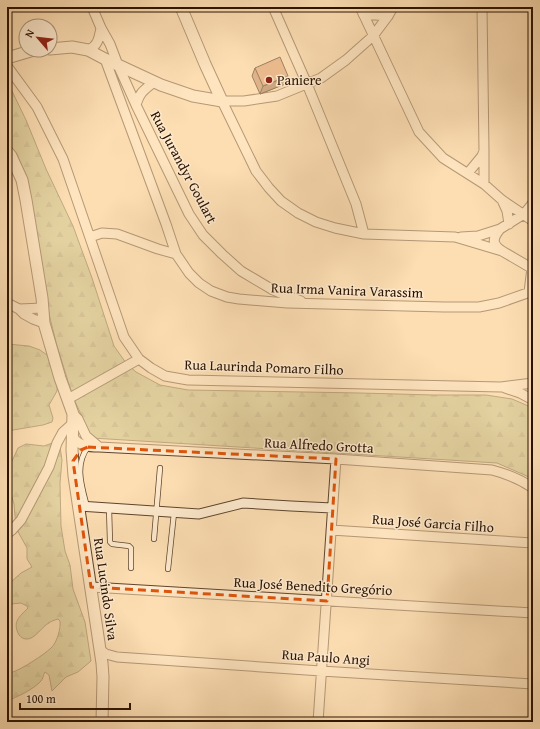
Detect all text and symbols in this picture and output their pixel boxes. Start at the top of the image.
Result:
north arrow [18,18,58,58]
text: N [20,26,38,40]
place label: Paniere [277,70,322,90]
marker: Paniere [264,75,274,85]
street label: Rua Jurandyr Goulart [146,107,222,227]
street label: Rua Irma Vanira Varassim [271,277,424,303]
street label: Rua Laurinda Pomaro Filho [184,354,344,380]
street label: Rua Alfredo Grotta [264,432,375,458]
street label: Rua José Garcia Filho [371,509,495,537]
street label: Rua Lucindo Silva [89,536,123,642]
street label: Rua José Benedito Gregório [233,572,393,600]
street label: Rua Paulo Angi [281,644,371,670]
scale bar [20,685,130,711]
text: 100 m [26,690,56,707]

